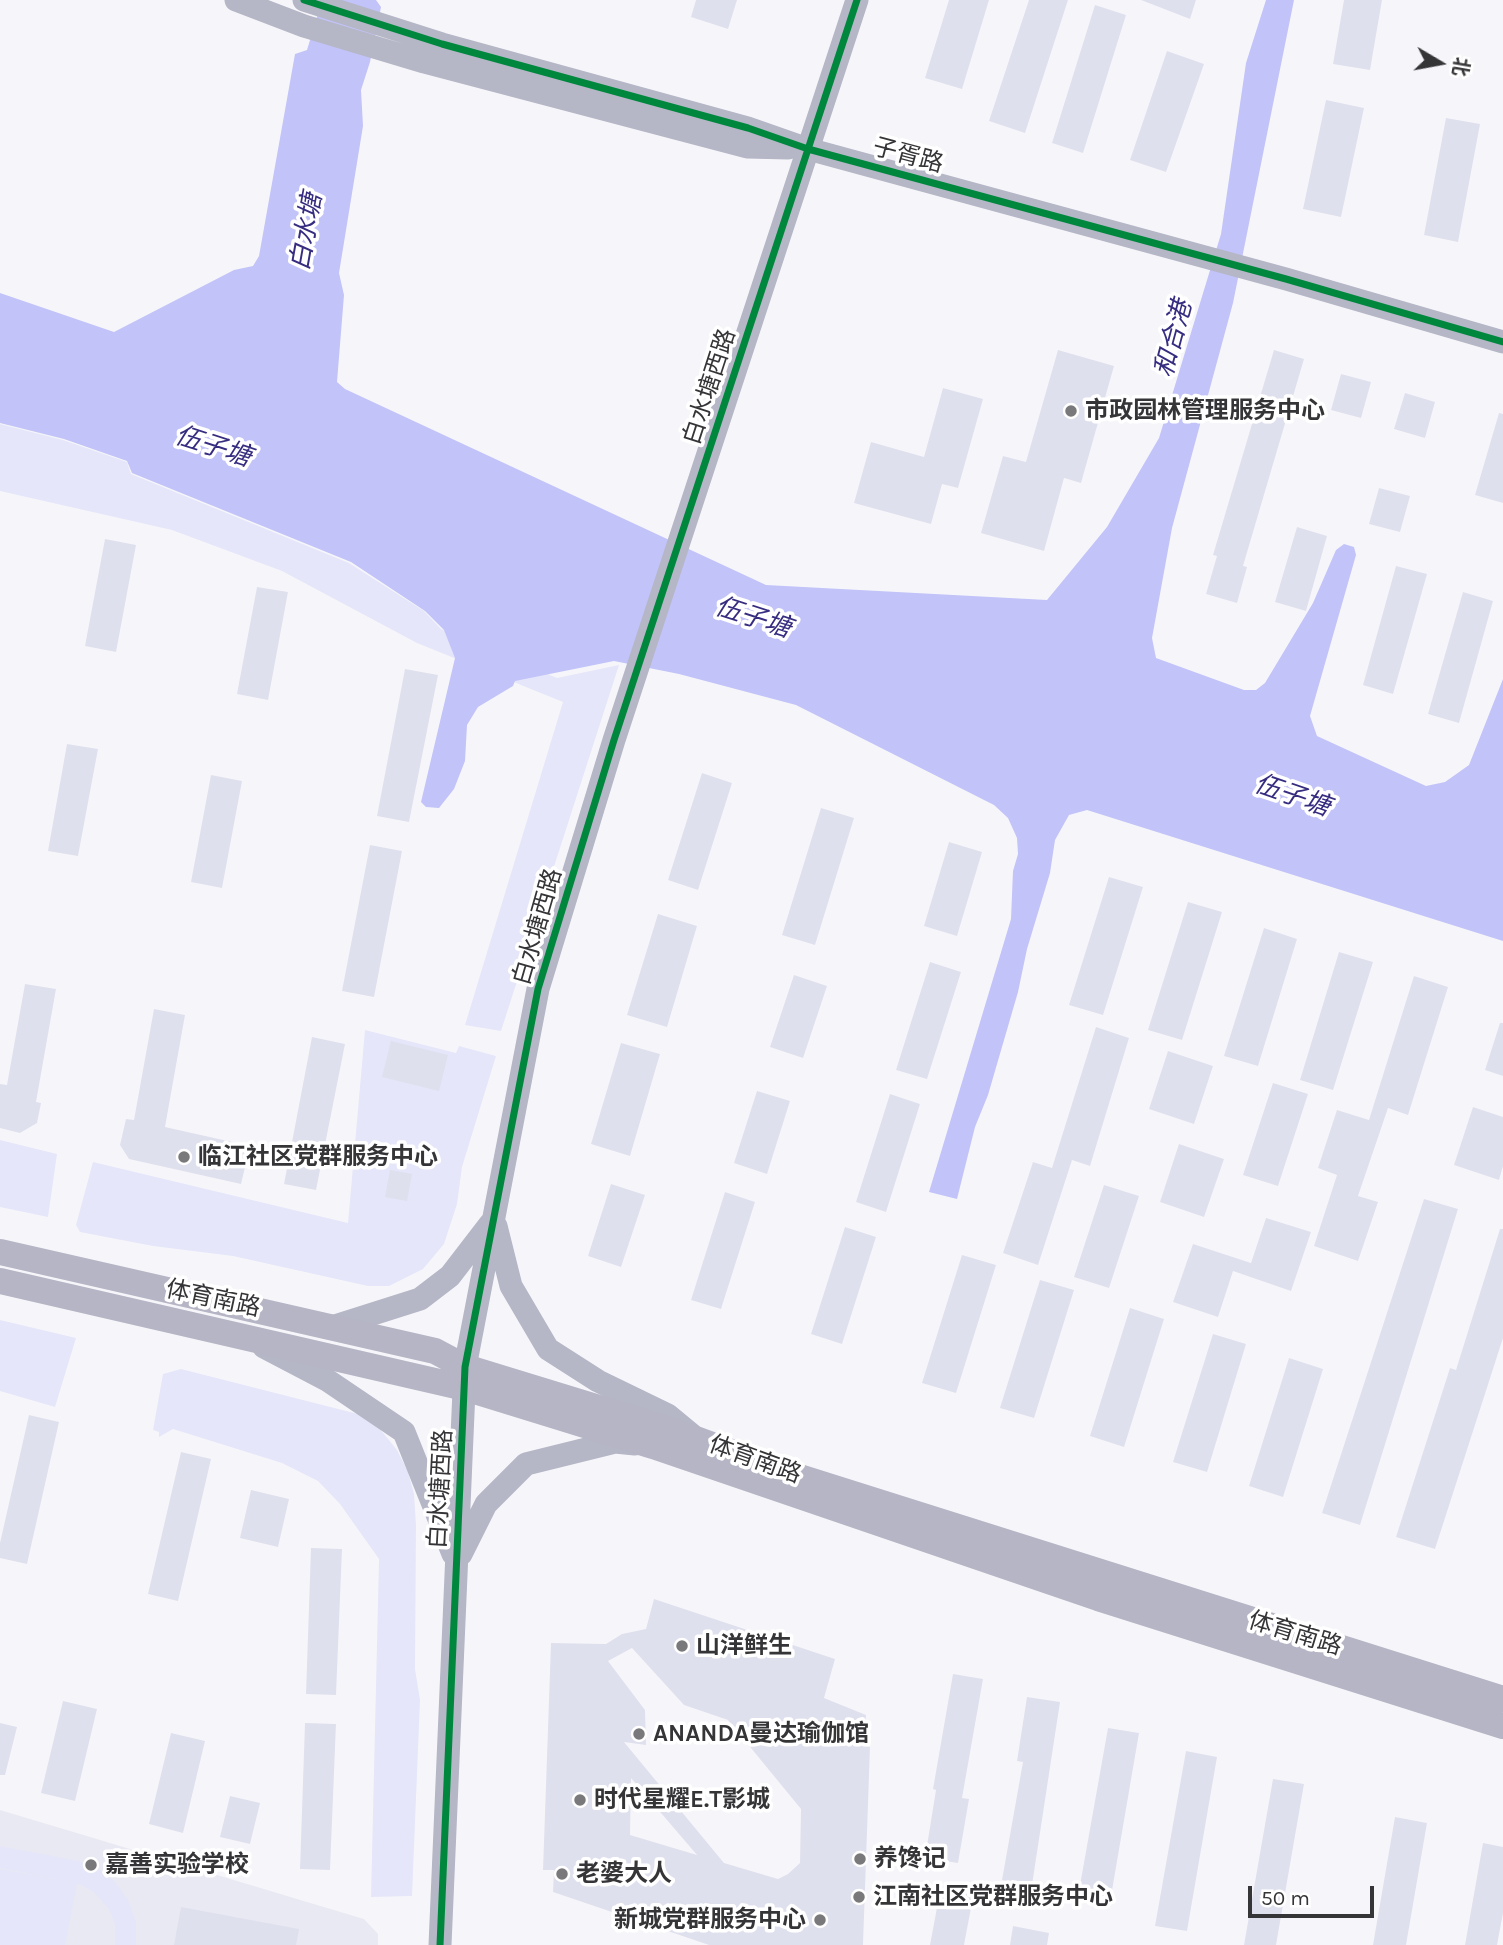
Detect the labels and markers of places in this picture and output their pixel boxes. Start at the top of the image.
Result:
place label: 市政园林管理服务中心 [1085,397,1325,425]
marker: 市政园林管理服务中心 [1063,403,1079,419]
place label: 临江社区党群服务中心 [198,1143,438,1171]
marker: 临江社区党群服务中心 [176,1149,192,1165]
place label: 山洋鲜生 [696,1632,792,1660]
marker: 山洋鲜生 [674,1638,690,1654]
place label: ANANDA曼达瑜伽馆 [653,1720,869,1748]
marker: ANANDA曼达瑜伽馆 [631,1726,647,1742]
place label: 时代星耀E.T影城 [594,1786,770,1814]
marker: 时代星耀E.T影城 [572,1792,588,1808]
place label: 养馋记 [874,1845,946,1873]
place label: 嘉善实验学校 [105,1851,249,1879]
marker: 养馋记 [852,1851,868,1867]
marker: 嘉善实验学校 [83,1857,99,1873]
place label: 老婆大人 [576,1860,672,1888]
marker: 老婆大人 [554,1866,570,1882]
place label: 江南社区党群服务中心 [873,1883,1113,1911]
marker: 江南社区党群服务中心 [851,1889,867,1905]
place label: 新城党群服务中心 [614,1906,806,1934]
marker: 新城党群服务中心 [812,1912,828,1928]

